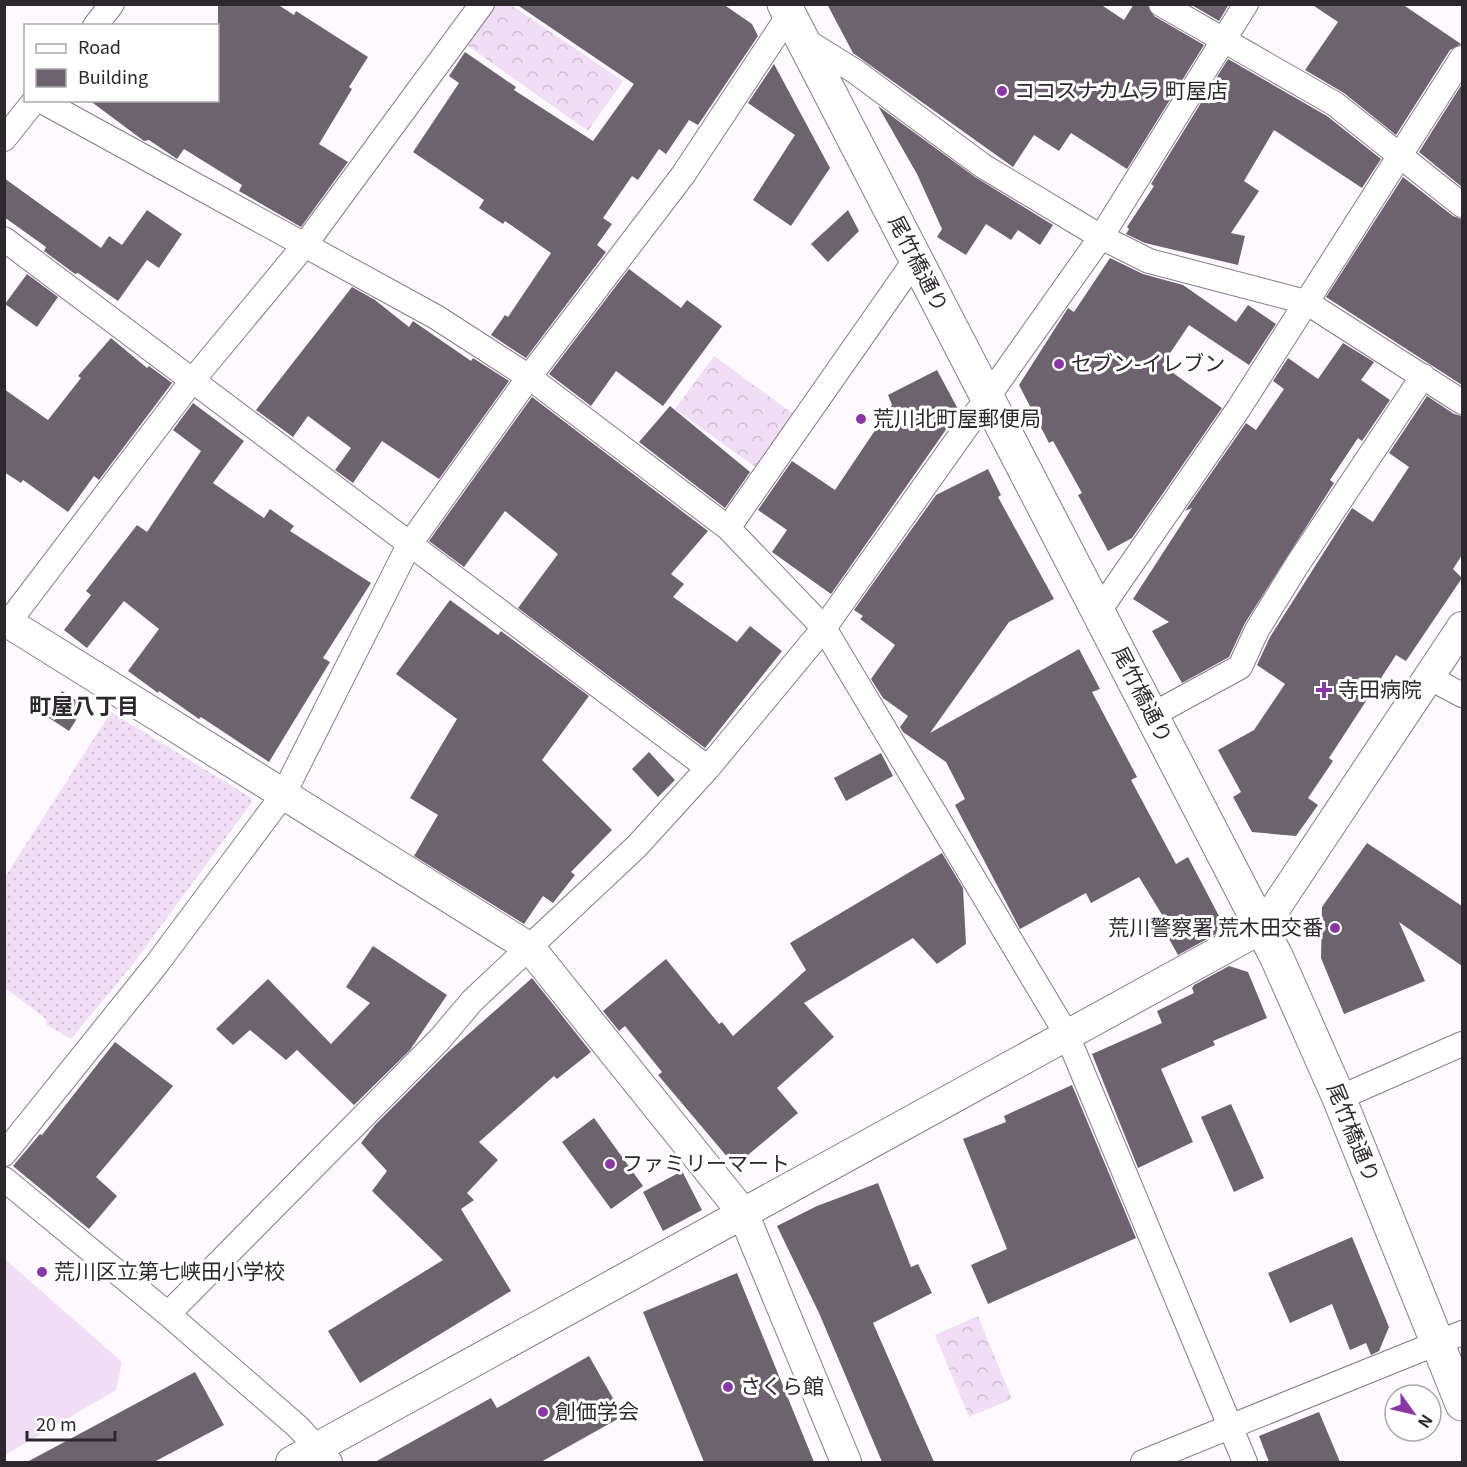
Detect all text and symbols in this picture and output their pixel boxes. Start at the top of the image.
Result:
legend [24,24,219,102]
text: Road [78,33,121,59]
text: Building [78,63,148,89]
place label: ココスナカムラ 町屋店 [1014,74,1228,104]
marker: ココスナカムラ 町屋店 [995,84,1009,98]
street label: 尾竹橋通り [883,210,957,317]
place label: セブン-イレブン [1071,347,1225,377]
marker: セブン-イレブン [1052,357,1066,371]
place label: 荒川北町屋郵便局 [873,402,1041,432]
marker: 荒川北町屋郵便局 [854,412,868,426]
street label: 尾竹橋通り [1107,641,1181,748]
place label: 寺田病院 [1338,673,1422,703]
marker: 寺田病院 [1315,681,1333,699]
district label: 町屋八丁目 [29,688,139,720]
place label: 荒川警察署 荒木田交番 [1108,911,1323,941]
marker: 荒川警察署 荒木田交番 [1328,921,1342,935]
street label: 尾竹橋通り [1321,1078,1388,1187]
place label: ファミリーマート [622,1147,790,1177]
marker: ファミリーマート [603,1157,617,1171]
place label: 荒川区立第七峡田小学校 [54,1255,285,1285]
marker: 荒川区立第七峡田小学校 [35,1265,49,1279]
place label: さくら館 [740,1370,824,1400]
marker: さくら館 [721,1380,735,1394]
north arrow [1383,1383,1443,1443]
place label: 創価学会 [555,1395,639,1425]
scale bar [27,1404,116,1442]
marker: 創価学会 [536,1405,550,1419]
text: 20 m [36,1410,77,1436]
text: N [1413,1410,1440,1434]

